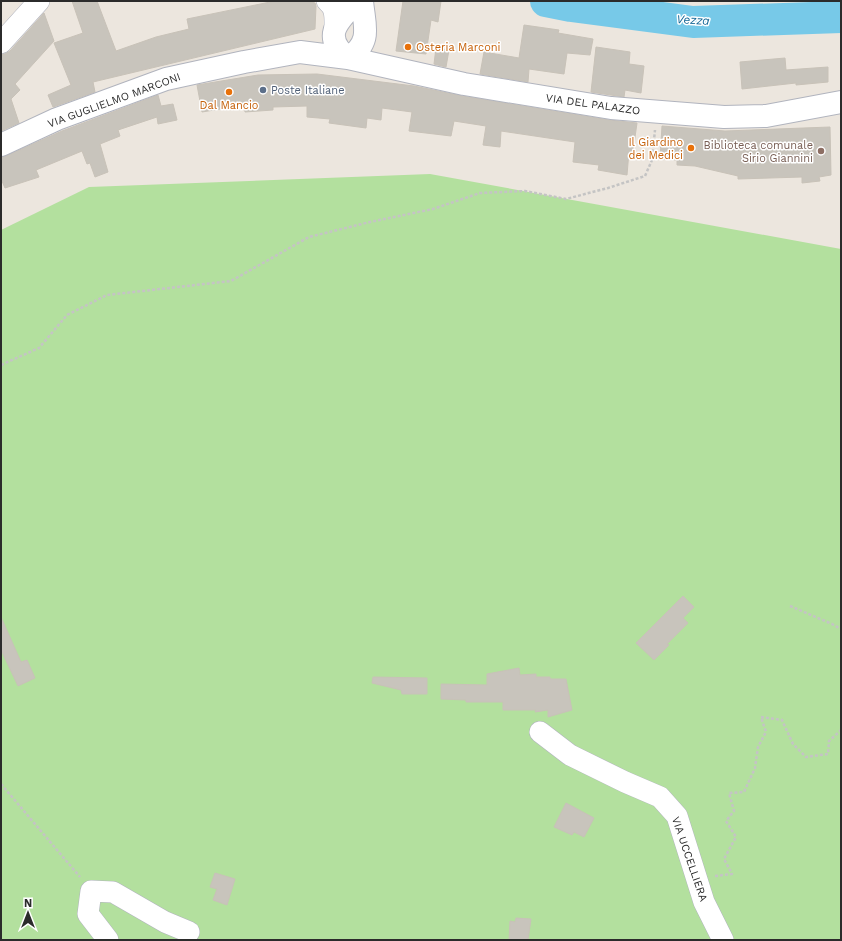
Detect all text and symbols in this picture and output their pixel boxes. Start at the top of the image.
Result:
water label: Vezza [676,12,711,28]
place label: Osteria Marconi [416,41,501,54]
marker: Osteria Marconi [403,42,413,52]
street label: VIA GUGLIELMO MARCONI [46,70,182,131]
place label: Poste Italiane [271,84,344,97]
marker: Poste Italiane [258,85,268,95]
marker: Dal Mancio [224,87,234,97]
street label: VIA DEL PALAZZO [545,91,641,118]
place label: Dal Mancio [200,99,258,112]
place label: Il Giardino dei Medici [628,136,683,162]
place label: Biblioteca comunale Sirio Giannini [704,139,813,165]
marker: Il Giardino dei Medici [686,143,696,153]
marker: Biblioteca comunale Sirio Giannini [816,146,826,156]
street label: VIA UCCELLIERA [669,815,710,903]
north arrow [8,893,48,933]
text: N [24,897,32,910]

